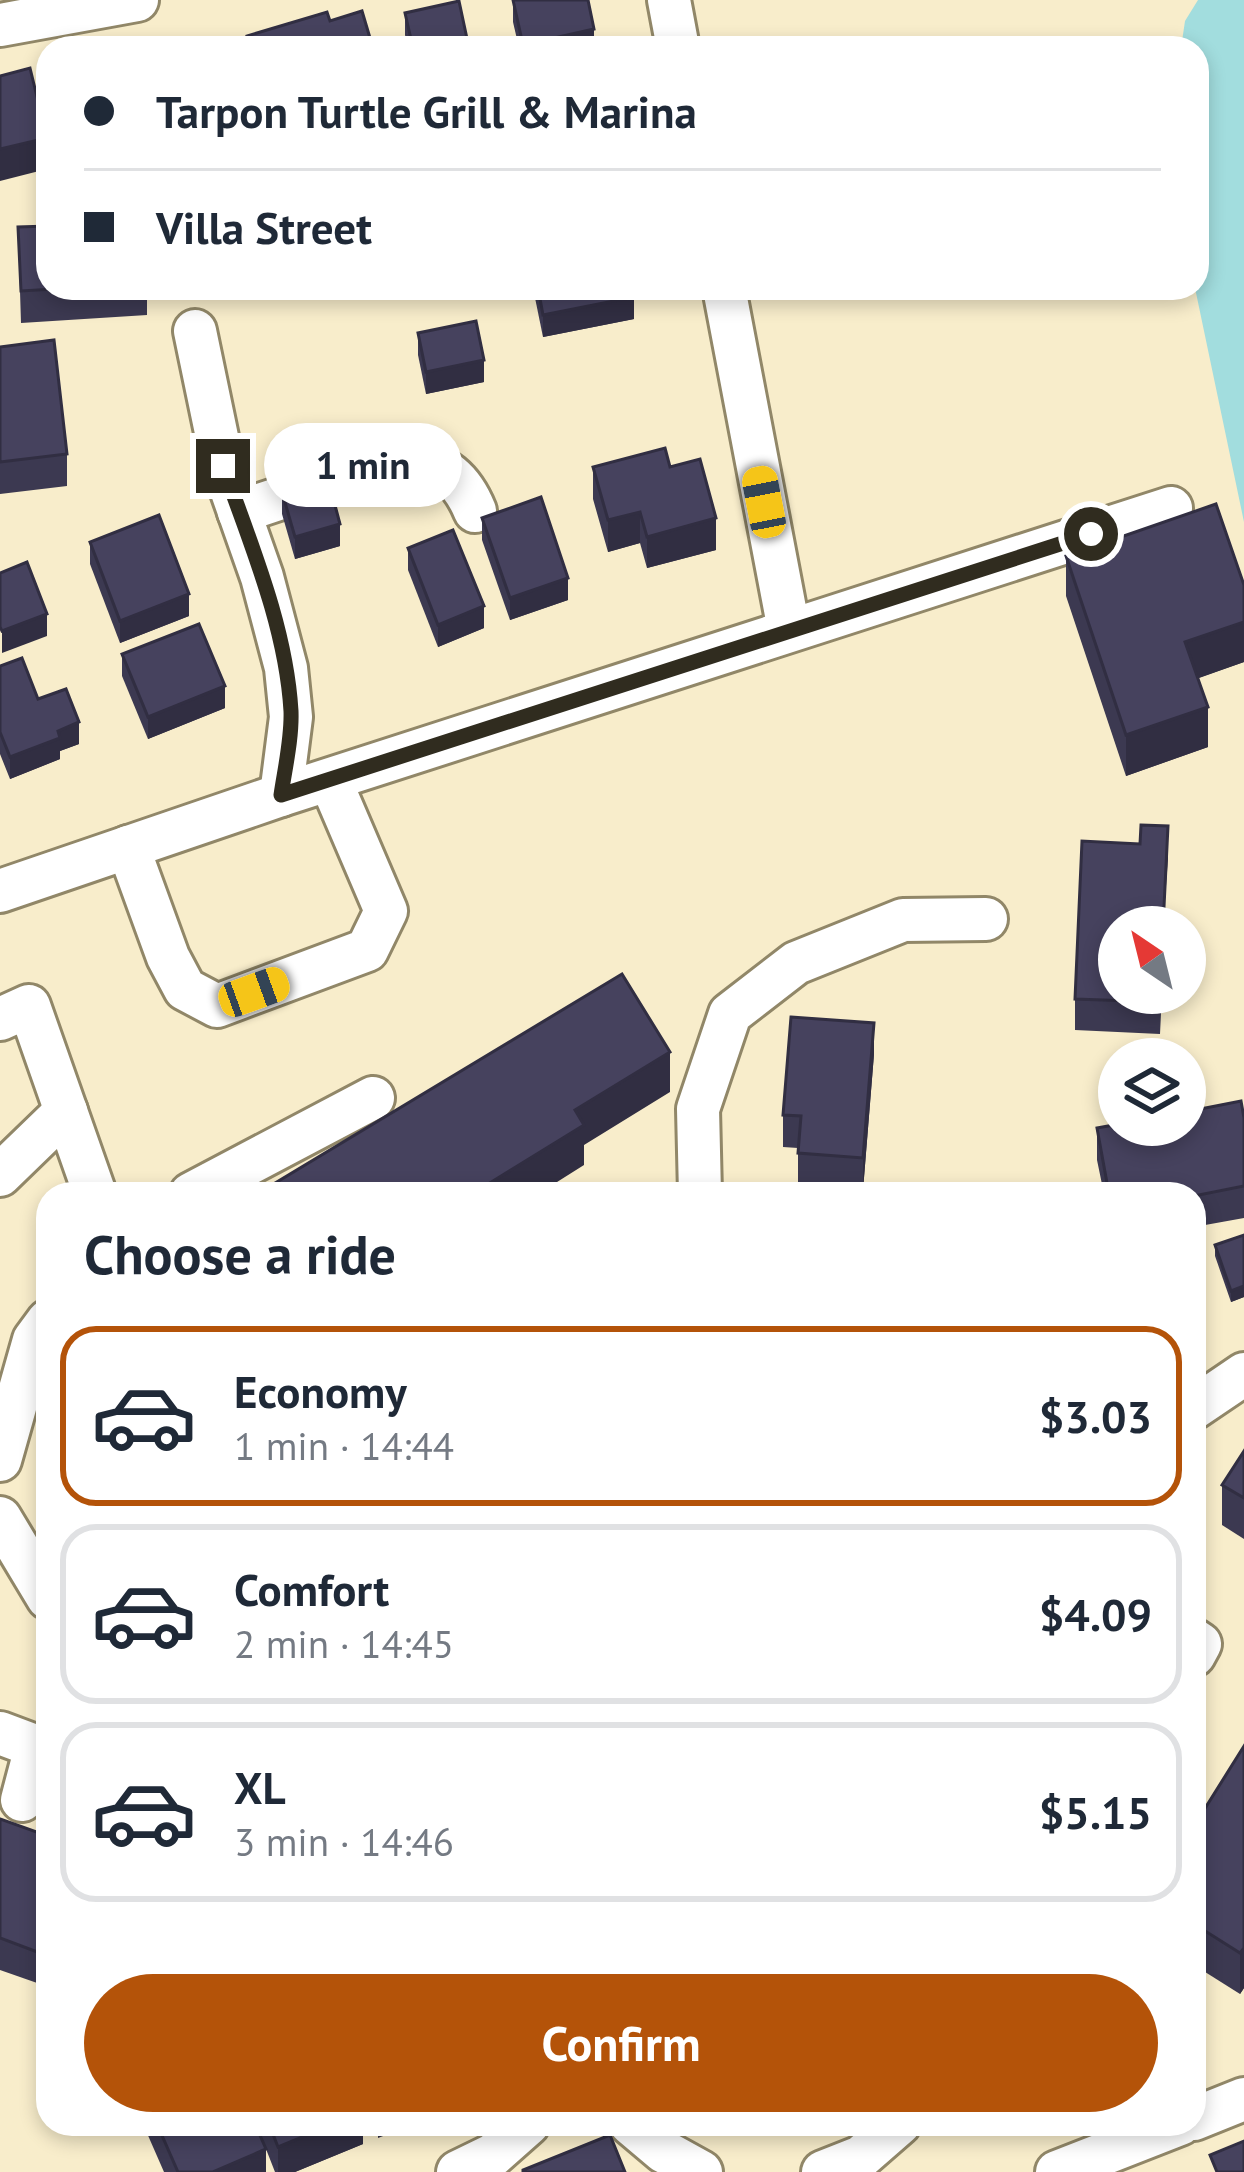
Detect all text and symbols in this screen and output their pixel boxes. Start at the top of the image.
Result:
text: Tarpon Turtle Grill & Marina [156,82,697,140]
text: Villa Street [156,198,372,256]
callout: 1 min [265,424,463,508]
route end [196,439,250,493]
text: 1 min [315,439,411,490]
car [739,463,789,541]
route start [1064,507,1118,561]
north arrow [1098,906,1206,1014]
map controls [1098,906,1206,1146]
car [214,963,294,1021]
button: layers [1098,1038,1206,1146]
text: Choose a ride [84,1219,396,1289]
icon: car [90,1362,198,1470]
text: Economy [234,1362,407,1420]
text: $3.03 [1039,1387,1152,1445]
text: 1 min · 14:44 [234,1420,454,1471]
icon: car [90,1560,198,1668]
text: Comfort [234,1560,389,1618]
text: $4.09 [1039,1585,1152,1643]
text: 2 min · 14:45 [234,1618,454,1669]
icon: car [90,1758,198,1866]
text: XL [234,1758,286,1816]
text: $5.15 [1039,1783,1152,1841]
text: 3 min · 14:46 [234,1816,454,1867]
button: Confirm [84,1974,1158,2112]

